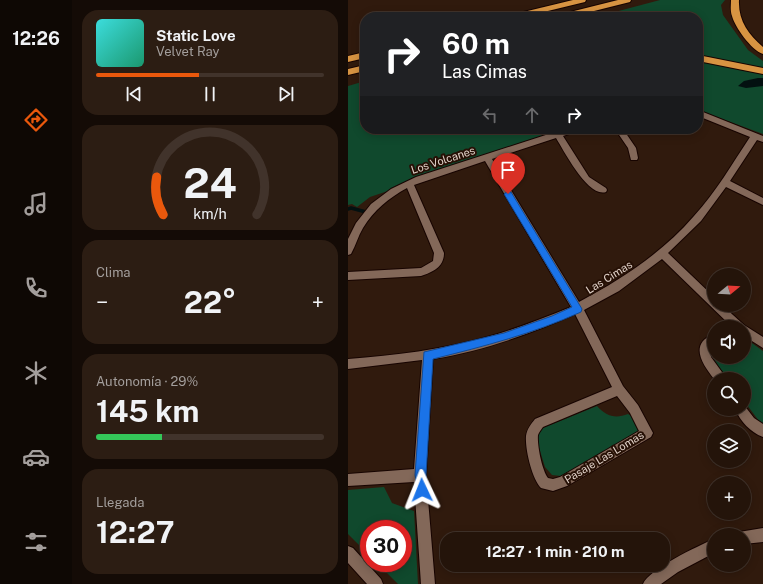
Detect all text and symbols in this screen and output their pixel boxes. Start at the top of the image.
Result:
text: Static Love [156,27,236,44]
text: 60 m [442,27,510,60]
text: 12:26 [12,28,60,49]
icon: right [376,28,428,80]
text: Velvet Ray [156,44,220,59]
text: Las Cimas [442,61,527,82]
icon: previous [123,83,145,105]
icon: pause [199,83,221,105]
icon: next [275,83,297,105]
icon: left [479,104,501,126]
icon: ahead [521,104,543,126]
icon: right [563,104,585,126]
icon: directions [22,106,50,134]
street label: Los Volcanes [410,144,477,176]
pin [491,153,525,194]
text: 24 [183,158,237,207]
icon: arrive [497,159,519,181]
icon: music [22,190,50,218]
text: km/h [193,205,227,222]
street label: Las Cimas [584,258,635,296]
text: Clima [96,265,131,280]
north arrow [707,268,751,312]
map controls [707,268,751,572]
icon: phone [22,274,50,302]
text: 22° [184,284,236,320]
text: − [96,289,108,315]
text: + [312,289,324,315]
button: sound [707,320,751,364]
icon: climate [22,359,50,387]
button: search [707,372,751,416]
text: Autonomía · 29% [96,374,198,389]
text: 145 km [96,393,199,429]
button: layers [707,424,751,468]
street label: Pasaje Las Lomas [562,428,646,485]
icon: car [22,443,50,471]
position arrow [401,469,443,511]
button: + [707,476,751,520]
text: Llegada [96,495,144,510]
text: 12:27 [96,514,174,550]
speed limit sign: 30 [360,520,412,572]
icon: filters [22,528,50,556]
button: − [707,528,751,572]
text: 12:27 · 1 min · 210 m [485,543,625,560]

